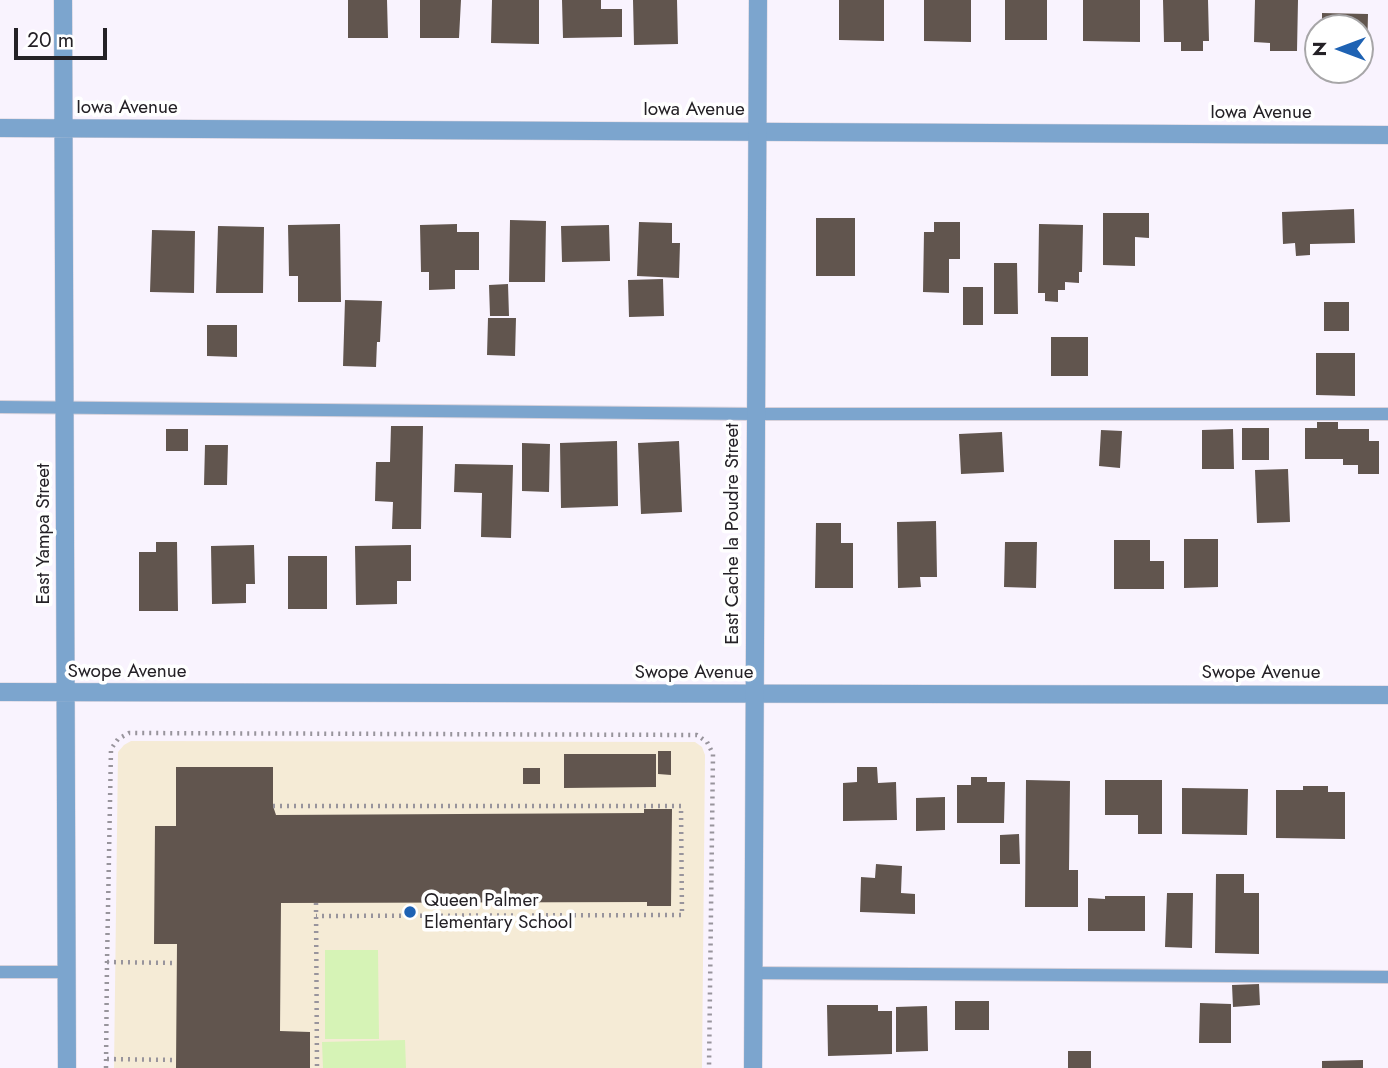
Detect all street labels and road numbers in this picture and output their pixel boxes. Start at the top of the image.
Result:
street label: Iowa Avenue [76,97,178,119]
street label: Iowa Avenue [643,99,745,121]
street label: Iowa Avenue [1210,102,1312,124]
street label: East Cache la Poudre Street [722,423,744,645]
street label: East Yampa Street [33,463,55,605]
street label: Swope Avenue [68,661,186,683]
street label: Swope Avenue [635,662,753,684]
street label: Swope Avenue [1202,662,1320,684]

